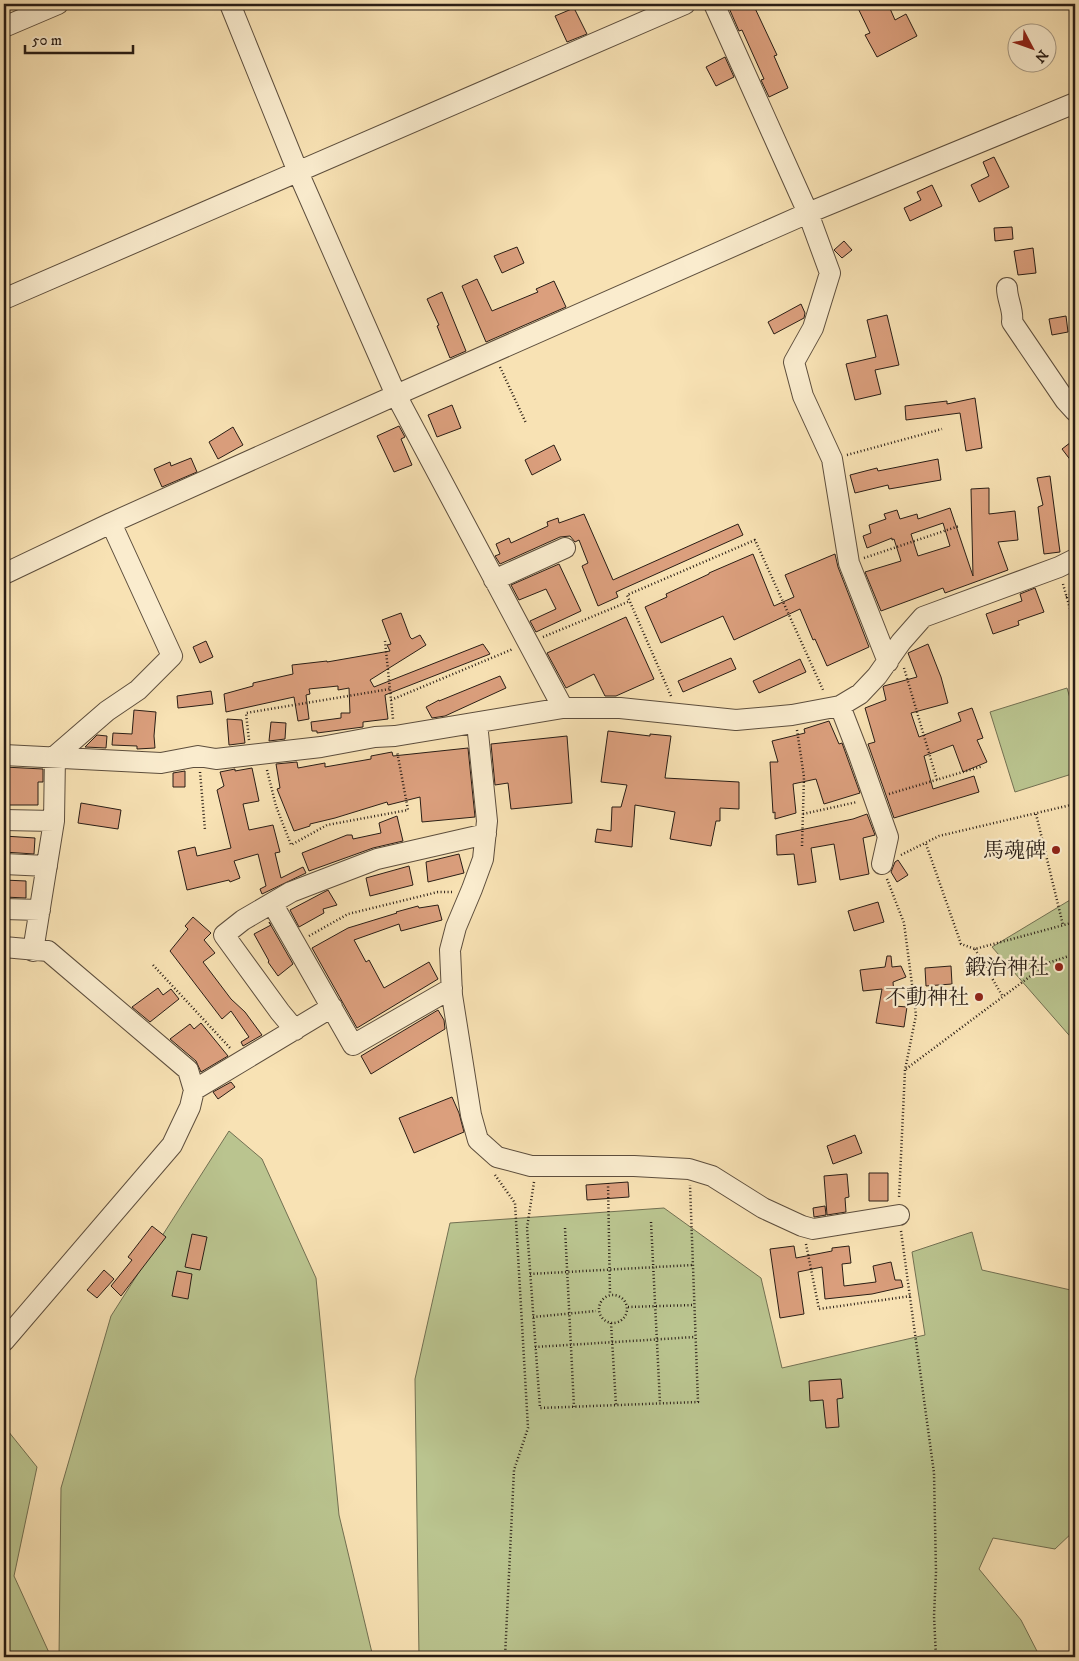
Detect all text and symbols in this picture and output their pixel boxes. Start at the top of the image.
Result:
scale bar [25,22,132,54]
north arrow [1006,22,1056,72]
text: 50 m [32,31,62,50]
text: N [1030,46,1052,66]
place label: 馬魂碑 [983,838,1046,864]
marker: 馬魂碑 [1050,844,1062,856]
place label: 鍛治神社 [965,955,1049,981]
marker: 鍛治神社 [1053,961,1065,973]
place label: 不動神社 [885,985,969,1011]
marker: 不動神社 [973,991,985,1003]

